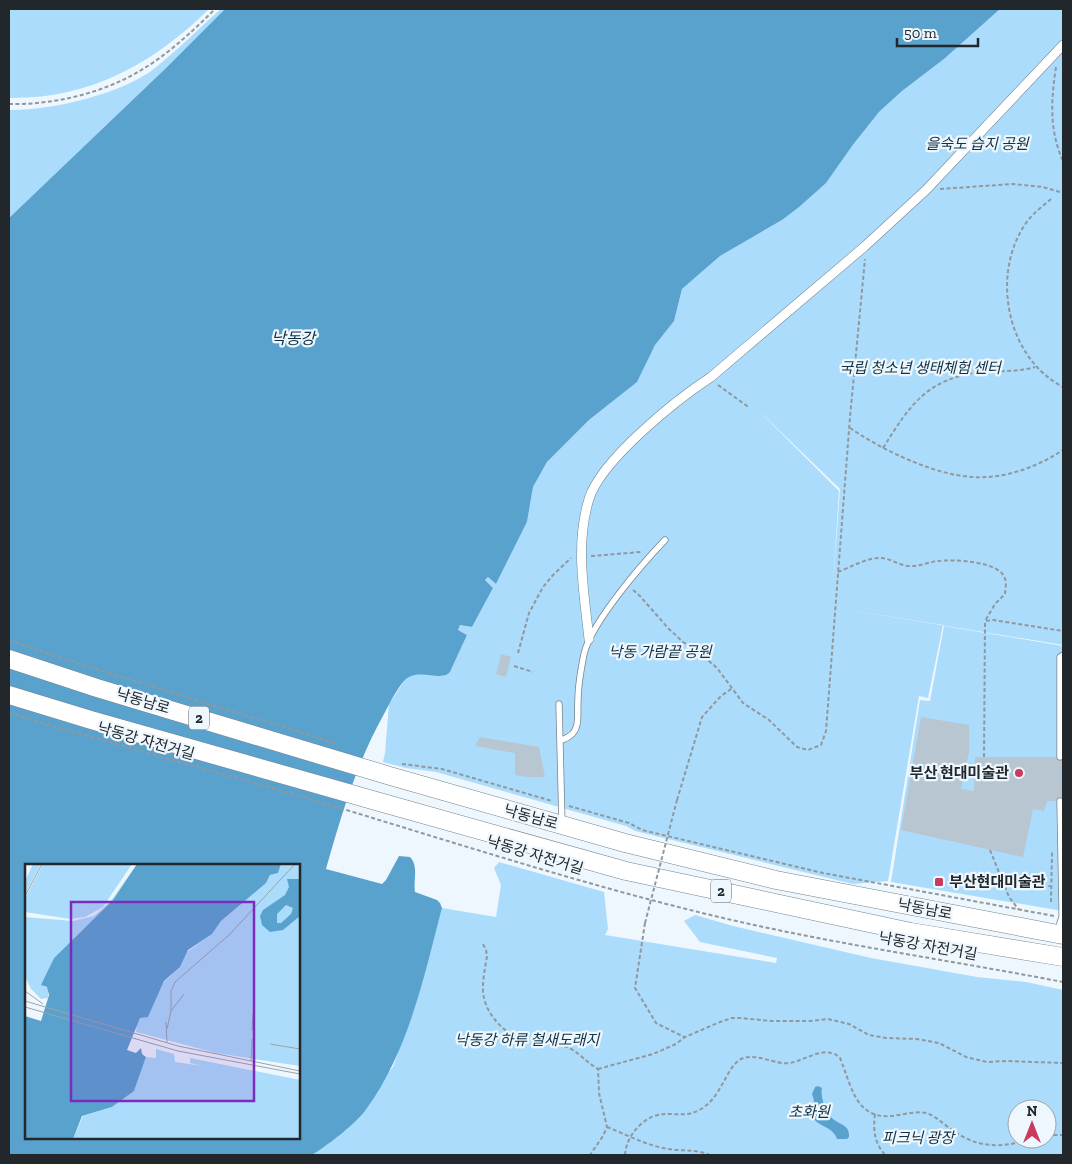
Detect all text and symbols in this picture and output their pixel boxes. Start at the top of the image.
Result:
scale bar [897,15,978,47]
text: 50 m [904,24,937,42]
park label: 을숙도 습지 공원 [925,135,1030,153]
water label: 낙동강 [271,329,317,348]
park label: 국립 청소년 생태체험 센터 [839,359,1003,377]
park label: 낙동 가람끝 공원 [608,643,713,661]
street label: 낙동남로 [114,684,172,718]
road number: 2 [189,706,209,730]
street label: 낙동강 자전거길 [95,719,197,763]
place label: 부산 현대미술관 [910,764,1009,782]
marker: 부산 현대미술관 [1013,767,1025,779]
street label: 낙동남로 [502,801,560,833]
street label: 낙동강 자전거길 [485,832,585,878]
inset map [25,864,300,1139]
place label: 부산현대미술관 [949,873,1046,891]
marker: 부산현대미술관 [933,876,945,888]
road number: 2 [711,879,731,902]
street label: 낙동남로 [896,895,954,923]
street label: 낙동강 자전거길 [877,928,979,964]
park label: 낙동강 하류 철새도래지 [455,1031,600,1049]
north arrow [1007,1099,1057,1149]
park label: 초화원 [788,1103,831,1121]
text: N [1027,1103,1038,1120]
park label: 피크닉 광장 [882,1129,956,1147]

